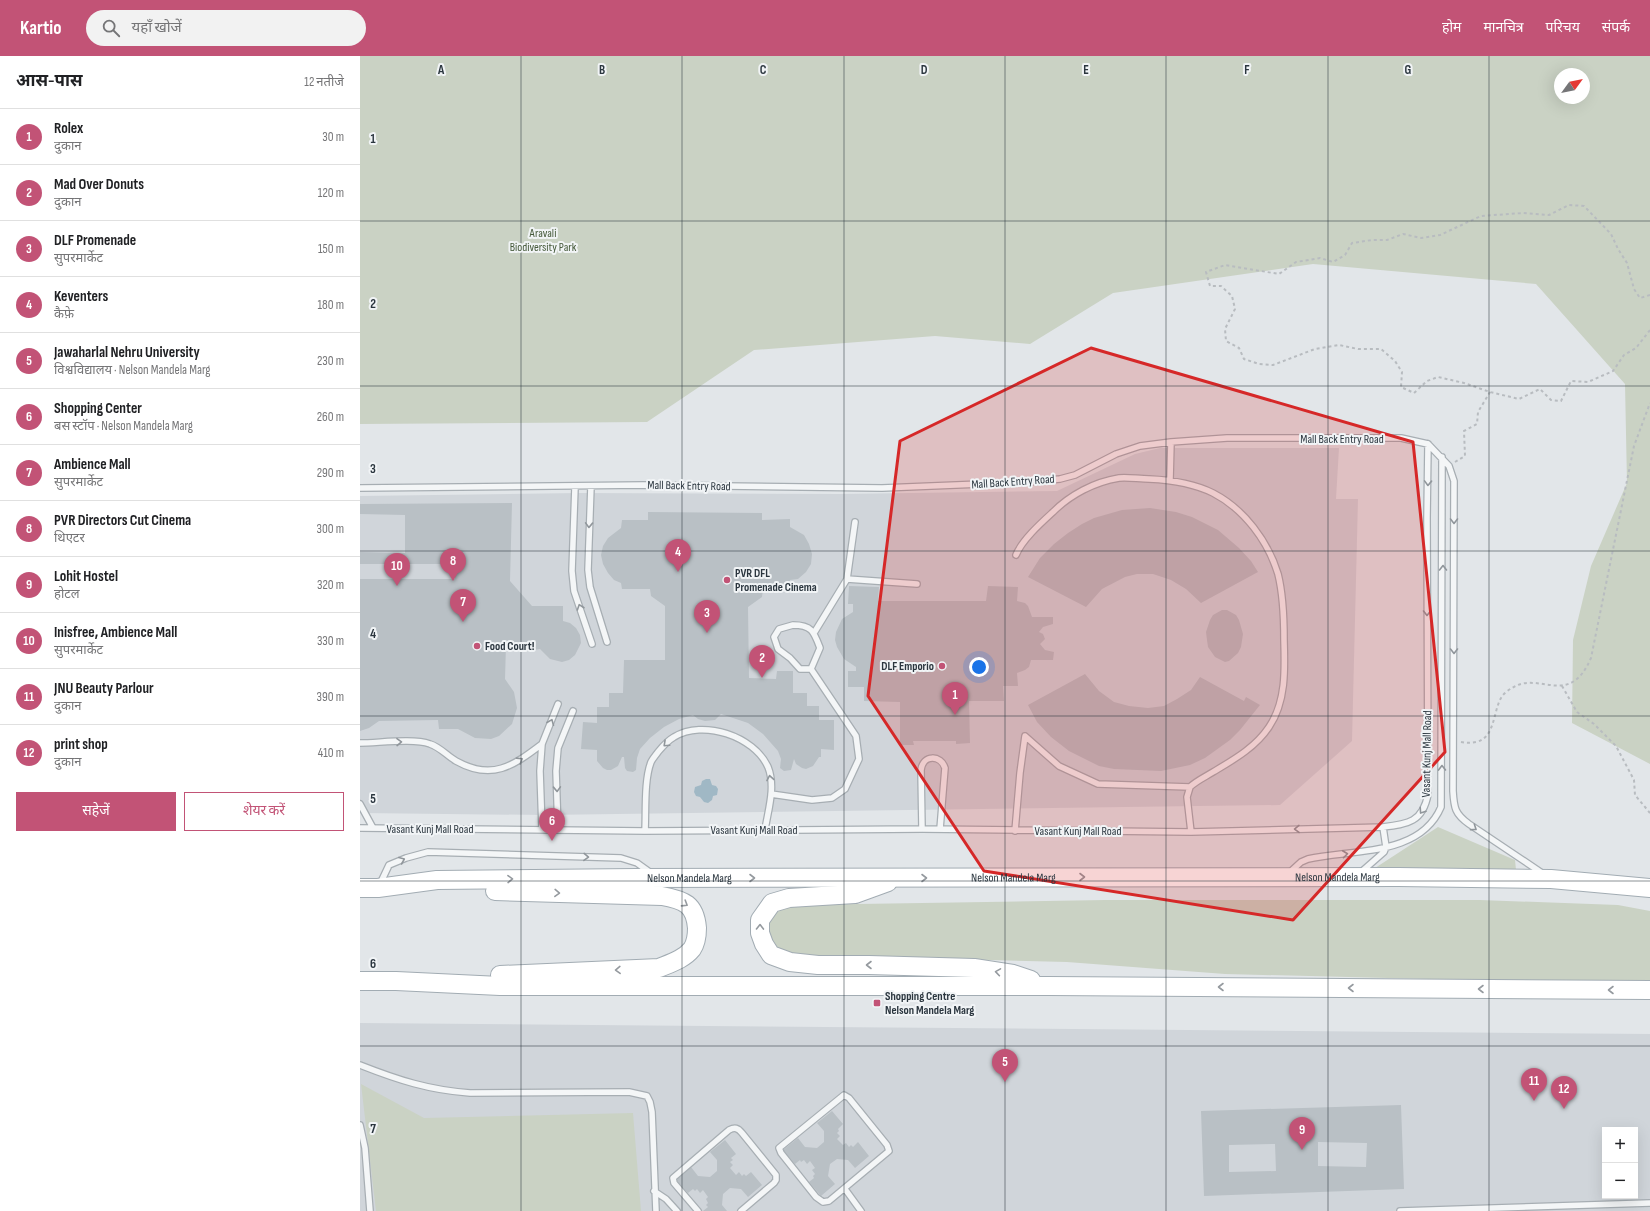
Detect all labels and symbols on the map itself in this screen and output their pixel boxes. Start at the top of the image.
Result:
text: A [437,62,445,78]
text: B [599,62,605,78]
text: C [760,62,767,78]
text: D [921,62,928,78]
text: E [1083,62,1089,78]
text: F [1244,62,1250,78]
text: G [1405,62,1412,78]
north arrow [1554,68,1590,104]
text: 1 [370,131,376,147]
park label: Aravali Biodiversity Park [510,226,577,255]
text: 2 [370,296,376,312]
street label: Mall Back Entry Road [1300,432,1384,447]
text: 3 [370,461,376,477]
street label: Mall Back Entry Road [971,472,1055,492]
street label: Mall Back Entry Road [647,478,731,494]
one-way arrow [1424,480,1432,486]
one-way arrow [1450,518,1458,524]
one-way arrow [585,522,594,528]
pin: 4 [665,539,691,572]
pin: 8 [440,548,466,581]
pin: 10 [384,553,410,586]
one-way arrow [1439,565,1447,571]
place label: PVR DFL Promenade Cinema [735,566,817,595]
marker: PVR DFL Promenade Cinema [722,575,732,585]
pin: 7 [450,589,476,622]
pin: 3 [694,600,720,633]
one-way arrow [576,604,584,611]
one-way arrow [1423,610,1431,616]
text: 4 [370,626,376,642]
place label: Food Court! [485,639,535,654]
marker: Food Court! [472,641,482,651]
pin: 2 [749,645,775,678]
one-way arrow [1450,648,1458,654]
your location [969,657,989,677]
place label: DLF Emporio [881,659,934,674]
marker: DLF Emporio [937,661,947,671]
pin: 1 [942,682,968,715]
street label: Vasant Kunj Mall Road [1419,710,1435,798]
one-way arrow [546,718,554,726]
one-way arrow [396,738,402,746]
one-way arrow [663,739,671,746]
one-way arrow [516,757,523,765]
one-way arrow [1438,765,1446,771]
one-way arrow [766,775,775,781]
one-way arrow [552,786,561,792]
text: 5 [370,791,376,807]
one-way arrow [1419,807,1426,814]
pin: 6 [539,808,565,841]
street label: Vasant Kunj Mall Road [387,822,473,837]
street label: Vasant Kunj Mall Road [711,823,797,838]
one-way arrow [1470,823,1477,831]
street label: Vasant Kunj Mall Road [1035,824,1121,839]
one-way arrow [1294,825,1300,833]
one-way arrow [1342,850,1348,859]
one-way arrow [583,853,589,861]
one-way arrow [397,857,405,865]
street label: Nelson Mandela Marg [647,870,732,885]
street label: Nelson Mandela Marg [971,870,1056,885]
street label: Nelson Mandela Marg [1295,870,1380,885]
one-way arrow [1079,873,1085,881]
one-way arrow [749,874,755,882]
one-way arrow [921,874,927,882]
one-way arrow [507,875,513,883]
one-way arrow [554,888,560,897]
one-way arrow [681,899,688,906]
one-way arrow [756,924,764,930]
text: 6 [370,956,376,972]
one-way arrow [866,961,872,969]
one-way arrow [615,965,621,974]
one-way arrow [995,968,1001,977]
one-way arrow [1218,983,1224,991]
one-way arrow [1348,984,1354,992]
one-way arrow [1478,985,1484,993]
one-way arrow [1608,986,1614,994]
place label: Shopping Centre Nelson Mandela Marg [885,989,974,1018]
marker: Shopping Centre Nelson Mandela Marg [872,998,882,1008]
pin: 5 [992,1049,1018,1082]
pin: 11 [1521,1068,1547,1101]
pin: 12 [1551,1076,1577,1109]
pin: 9 [1289,1117,1315,1150]
text: 7 [370,1121,376,1137]

